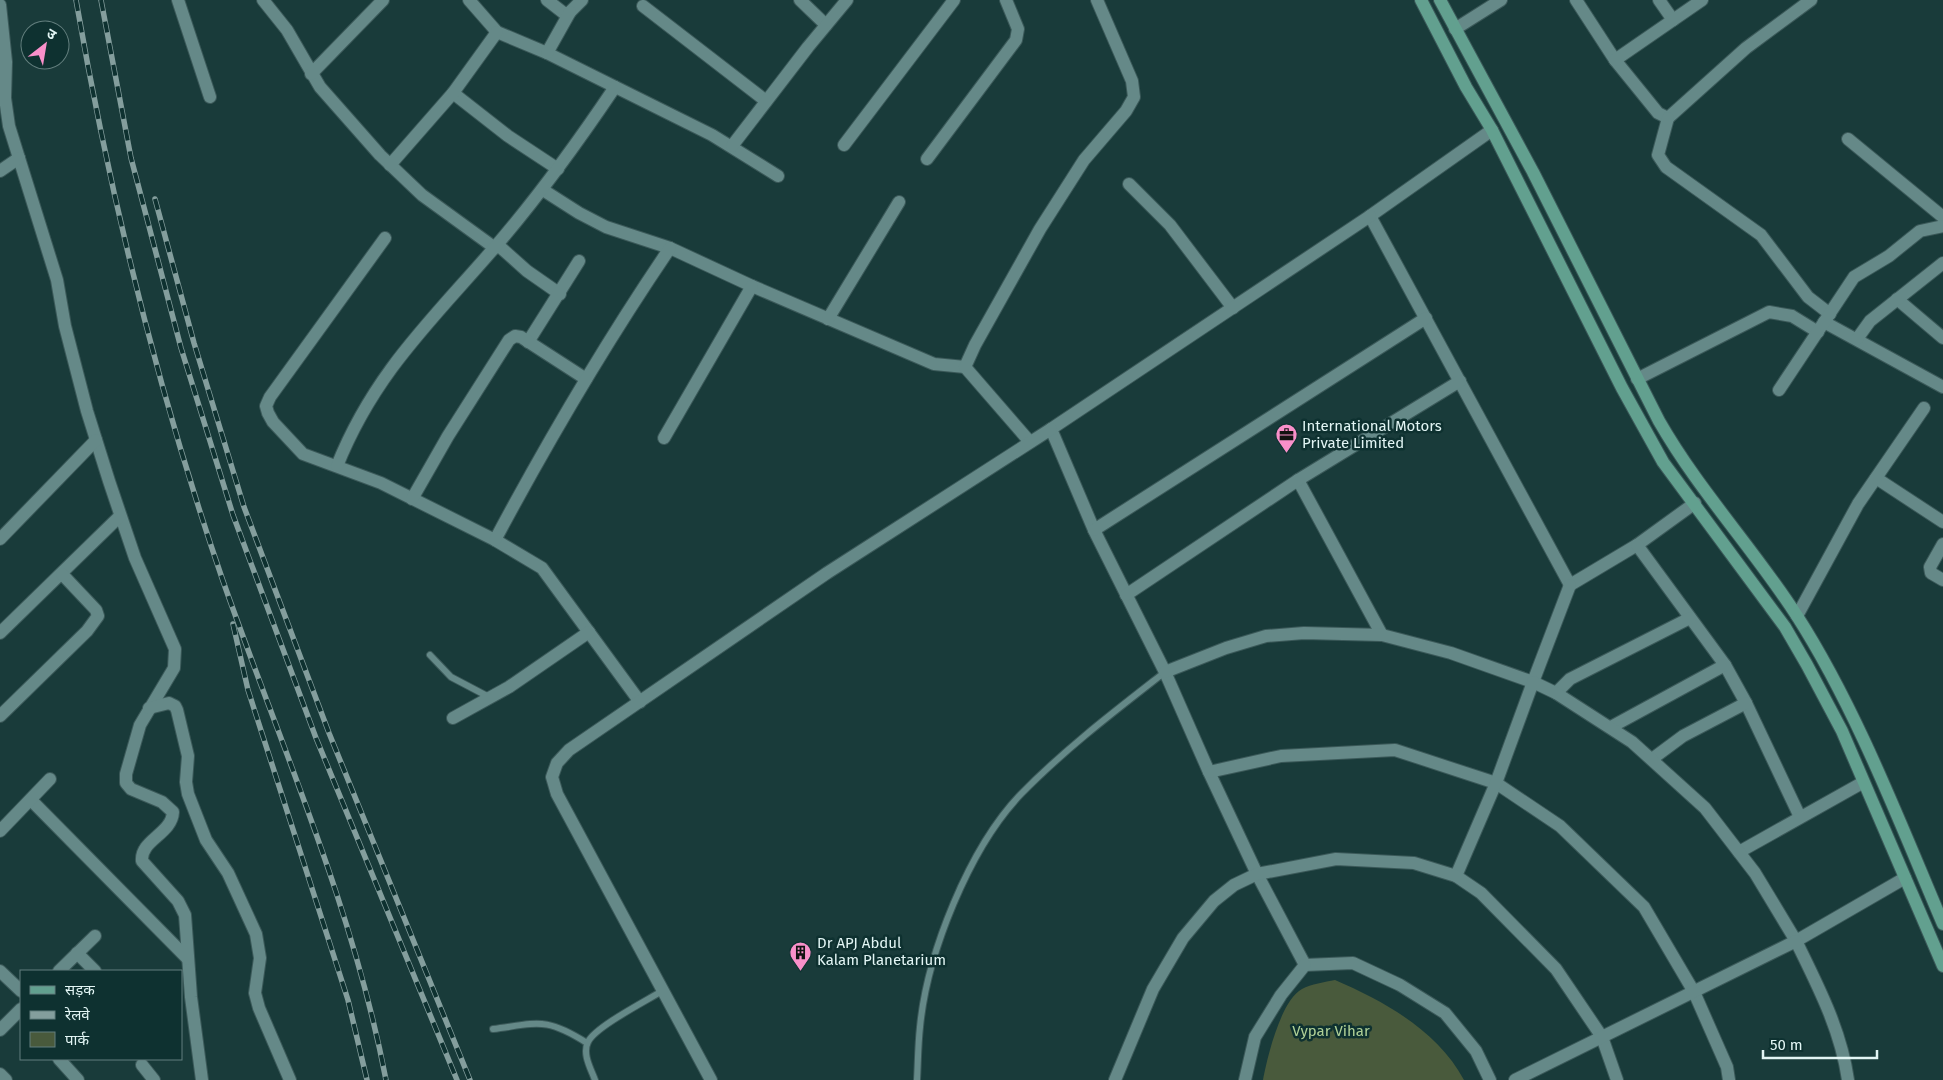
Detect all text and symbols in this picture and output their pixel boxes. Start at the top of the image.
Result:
north arrow [20,20,70,70]
text: उ [44,25,60,44]
place label: International Motors Private Limited [1302,417,1442,452]
office icon: International Motors Private Limited [1274,423,1298,454]
place label: Dr APJ Abdul Kalam Planetarium [817,934,946,969]
building icon: Dr APJ Abdul Kalam Planetarium [789,940,813,971]
legend [20,970,182,1060]
text: सड़क [65,981,95,999]
text: रेलवे [64,1006,90,1024]
park label: Vypar Vihar [1292,1022,1370,1040]
scale bar [1763,1028,1877,1060]
text: पार्क [65,1031,89,1049]
text: 50 m [1770,1036,1803,1054]

